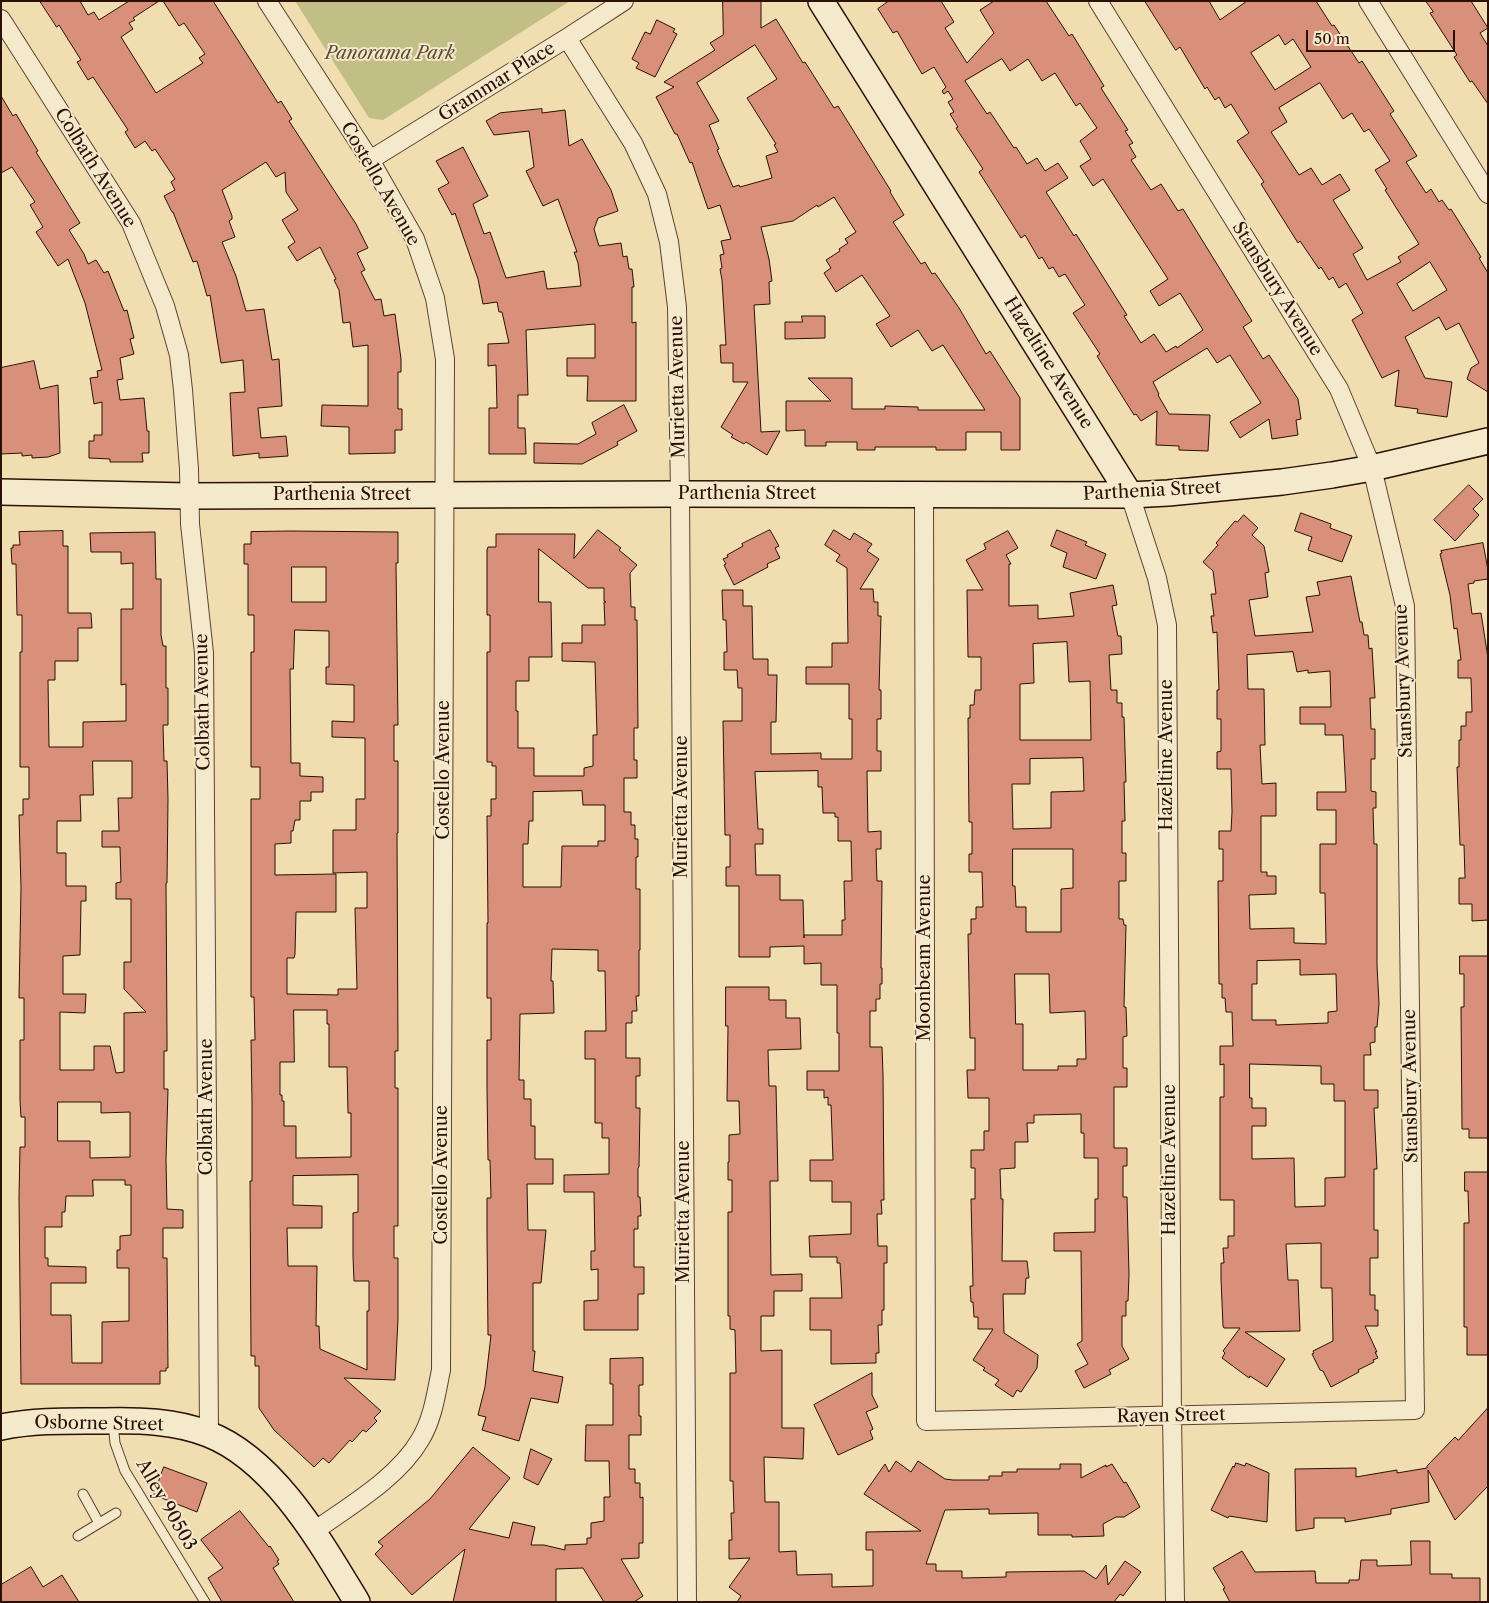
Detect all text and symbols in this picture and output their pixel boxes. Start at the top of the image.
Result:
scale bar [1309,20,1458,52]
text: 50 m [1314,29,1350,48]
street label: Grammar Place [435,38,559,126]
park label: Panorama Park [325,43,455,65]
street label: Colbath Avenue [50,104,140,232]
street label: Costello Avenue [336,118,424,250]
street label: Stansbury Avenue [1227,218,1327,360]
street label: Hazeltine Avenue [999,293,1097,433]
street label: Murietta Avenue [666,315,690,459]
street label: Parthenia Street [1082,477,1222,505]
street label: Parthenia Street [678,483,816,505]
street label: Parthenia Street [273,484,411,506]
street label: Stansbury Avenue [1391,604,1417,758]
street label: Colbath Avenue [191,633,215,771]
street label: Hazeltine Avenue [1156,679,1178,831]
street label: Costello Avenue [433,700,455,840]
street label: Murietta Avenue [671,735,693,879]
street label: Moonbeam Avenue [914,874,936,1042]
street label: Stansbury Avenue [1399,1009,1423,1163]
street label: Colbath Avenue [196,1038,218,1176]
street label: Hazeltine Avenue [1159,1084,1181,1236]
street label: Costello Avenue [431,1105,453,1245]
street label: Murietta Avenue [673,1140,695,1284]
street label: Rayen Street [1116,1404,1226,1428]
street label: Osborne Street [34,1412,164,1436]
street label: Alley 90503 [131,1456,201,1554]

